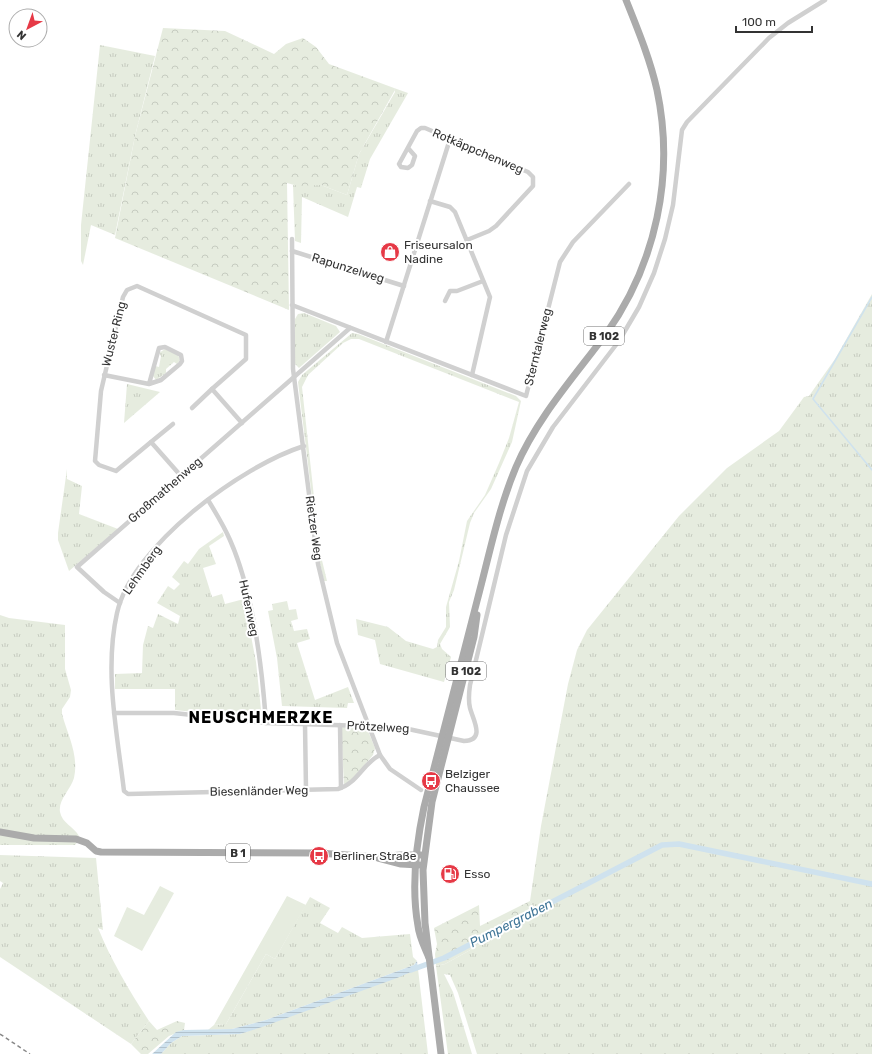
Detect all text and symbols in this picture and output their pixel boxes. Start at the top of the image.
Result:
north arrow [8,8,48,48]
scale bar [736,8,812,34]
text: 100 m [742,15,776,29]
text: N [14,28,29,43]
street label: Rotkäppchenweg [430,126,526,176]
place label: Friseursalon Nadine [404,238,473,266]
shop icon: Friseursalon Nadine [379,241,401,263]
street label: Rapunzelweg [310,250,386,286]
street label: Wuster Ring [99,300,129,368]
street label: Sterntalerweg [522,307,554,387]
road number: B 102 [584,327,624,345]
street label: Großmathenweg [125,454,205,526]
street label: Rietzer Weg [303,495,325,561]
street label: Lehmberg [120,543,164,597]
street label: Hufenweg [236,578,262,638]
road number: B 102 [446,662,486,680]
district label: NEUSCHMERZKE [189,708,333,727]
street label: Prötzelweg [346,718,410,736]
place label: Belziger Chaussee [445,767,500,795]
bus stop icon: Belziger Chaussee [420,770,442,792]
street label: Biesenländer Weg [210,783,308,799]
road number: B 1 [226,844,250,862]
bus stop icon: Berliner Straße [308,845,330,867]
place label: Berliner Straße [333,849,417,863]
fuel station icon: Esso [439,863,461,885]
place label: Esso [464,867,491,881]
water label: Pumpergraben [467,896,555,951]

